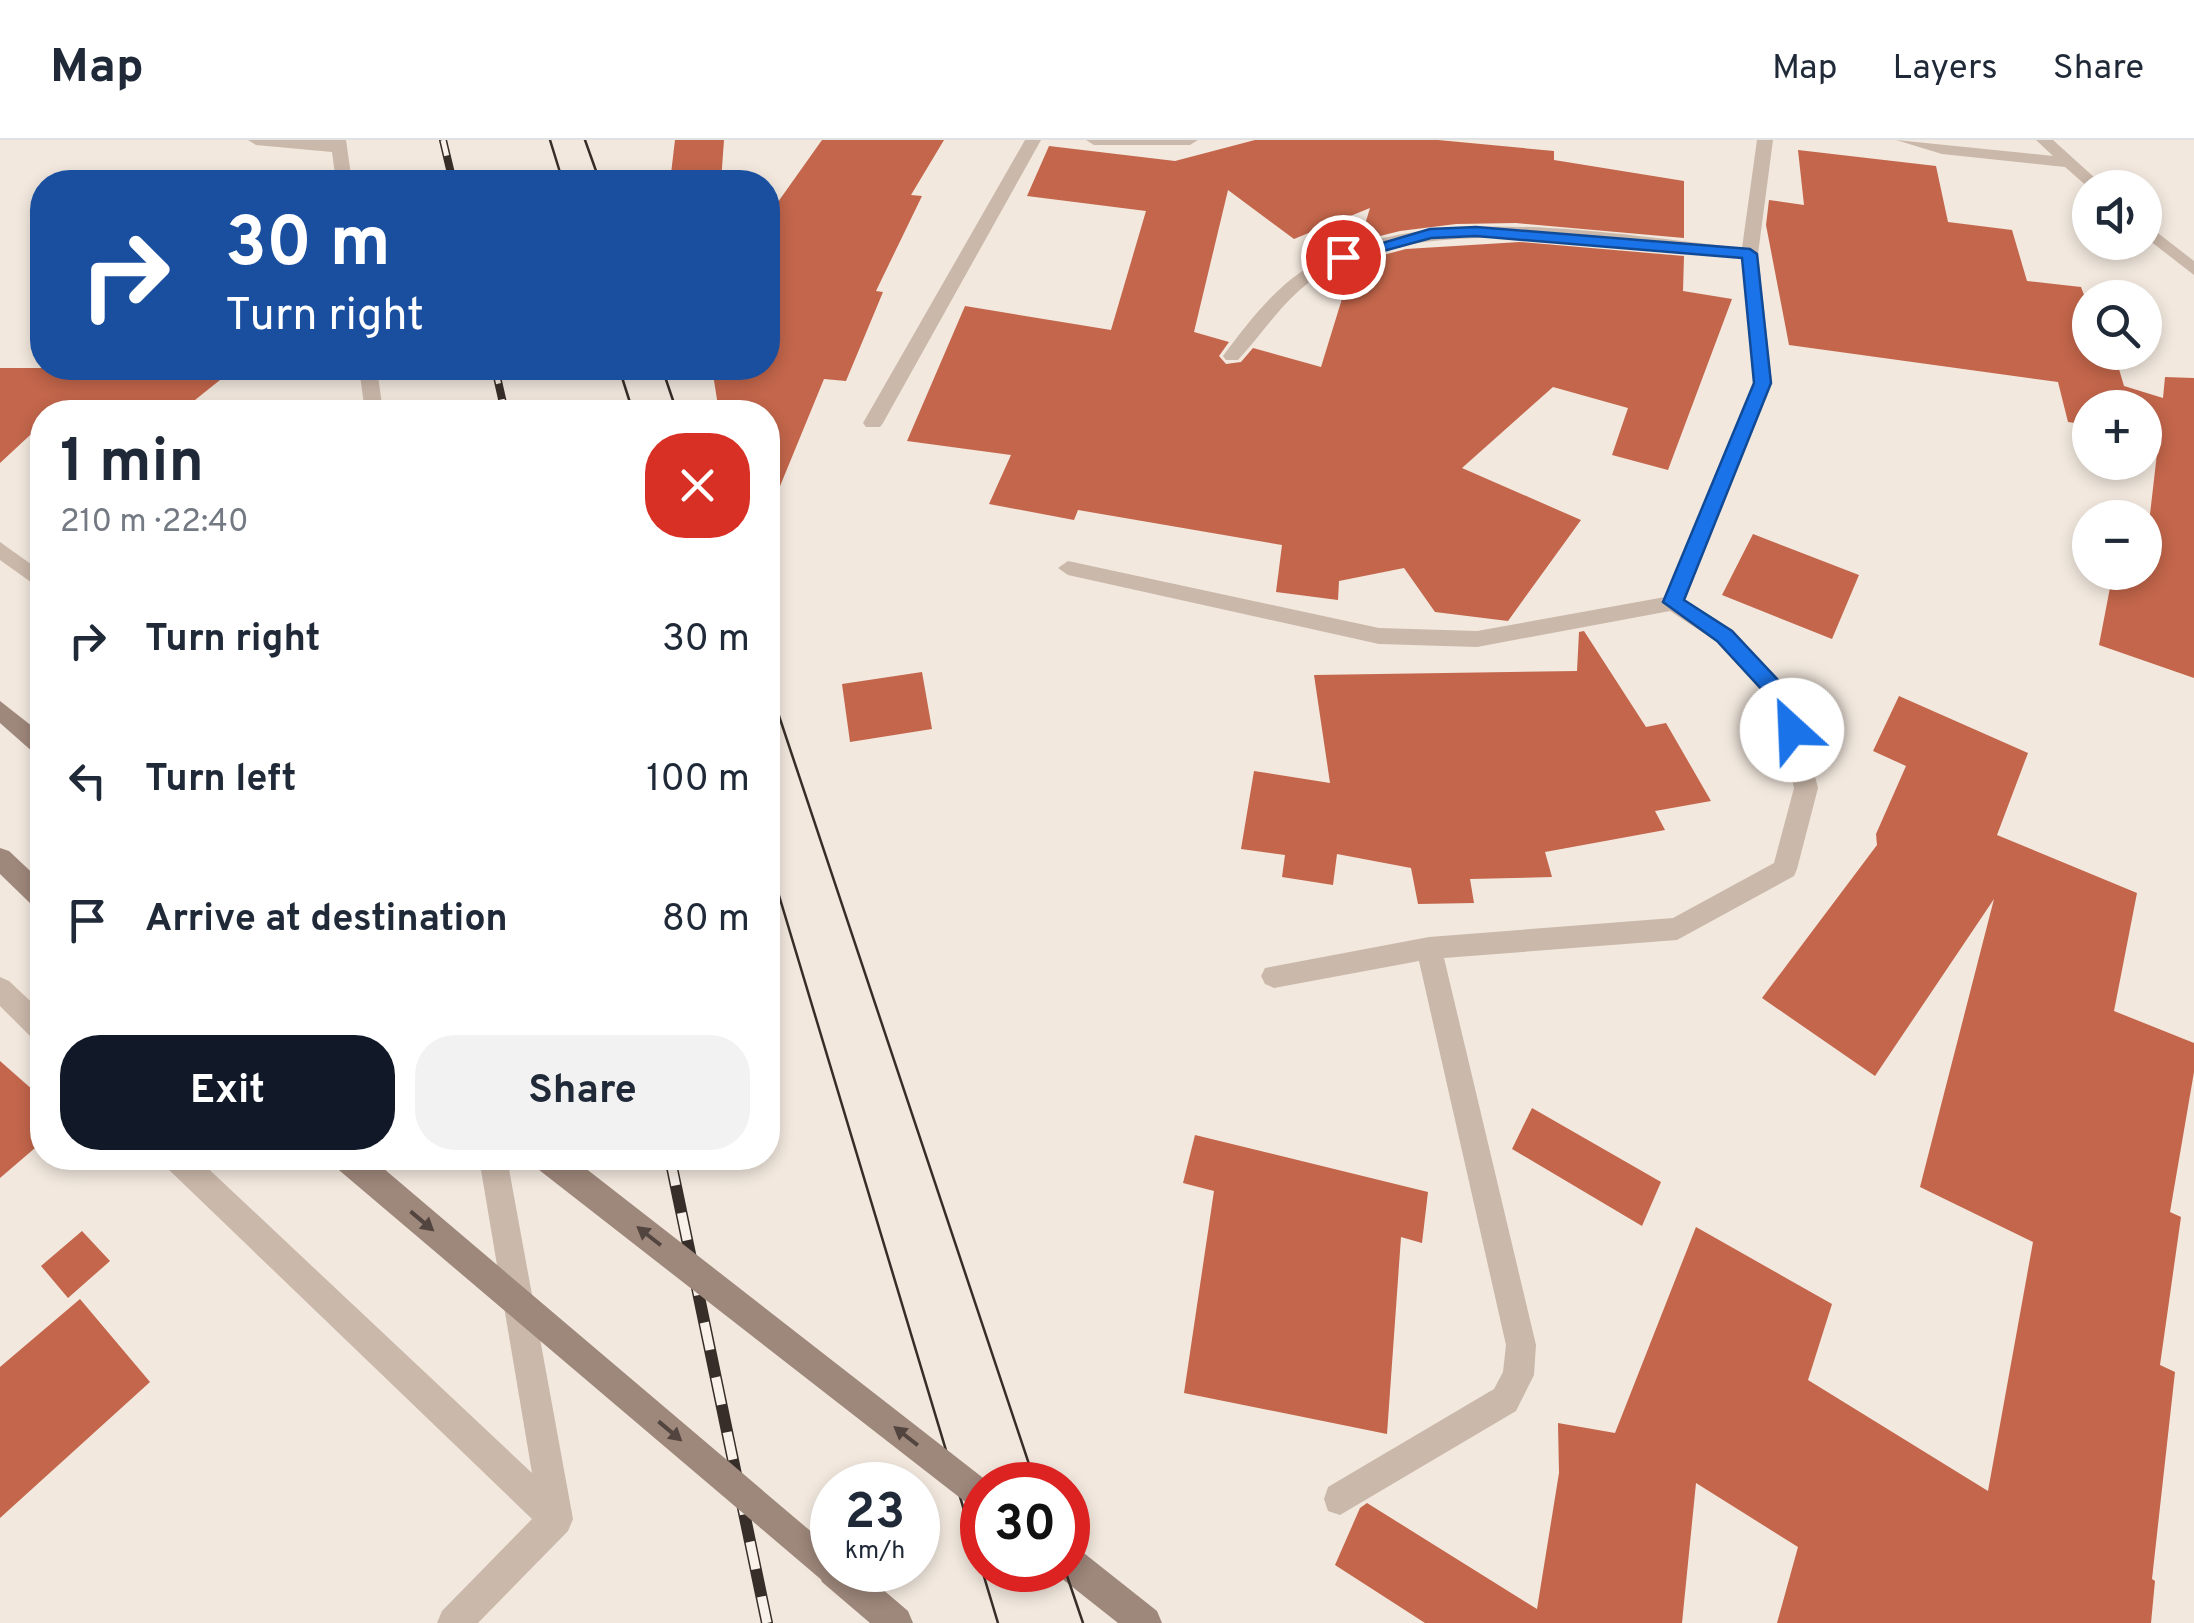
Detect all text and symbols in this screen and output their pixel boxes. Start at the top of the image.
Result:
text: Map [50,39,144,99]
text: Map [1772,47,1838,91]
text: Layers [1893,47,1998,91]
text: Share [2053,47,2144,91]
map controls [2072,170,2162,590]
button: sound [2072,170,2162,260]
text: 30 m [225,202,391,291]
icon: right [60,210,190,340]
pin [1301,215,1386,300]
icon: arrive [1316,230,1371,285]
button: search [2072,280,2162,370]
text: Turn right [225,289,424,346]
button: + [2072,390,2162,480]
text: 1 min [60,427,204,503]
button: close [645,433,750,538]
button: − [2072,500,2162,590]
text: 210 m · 22:40 [60,503,249,543]
icon: right [60,613,115,668]
text: Turn right [145,616,320,665]
text: 30 m [662,616,750,665]
position arrow [1740,678,1844,782]
icon: left [60,753,115,808]
text: Turn left [145,756,297,805]
text: 100 m [646,756,750,805]
icon: arrive [60,893,115,948]
text: Arrive at destination [145,896,508,945]
text: 80 m [662,896,750,945]
button: Exit [60,1035,395,1150]
button: Share [415,1035,750,1150]
one-way arrow [410,1209,435,1231]
one-way arrow [636,1227,662,1247]
one-way arrow [657,1420,682,1442]
one-way arrow [893,1426,918,1447]
speed limit sign: 30 [960,1462,1090,1592]
text: 23 [845,1483,905,1546]
text: km/h [845,1536,905,1568]

